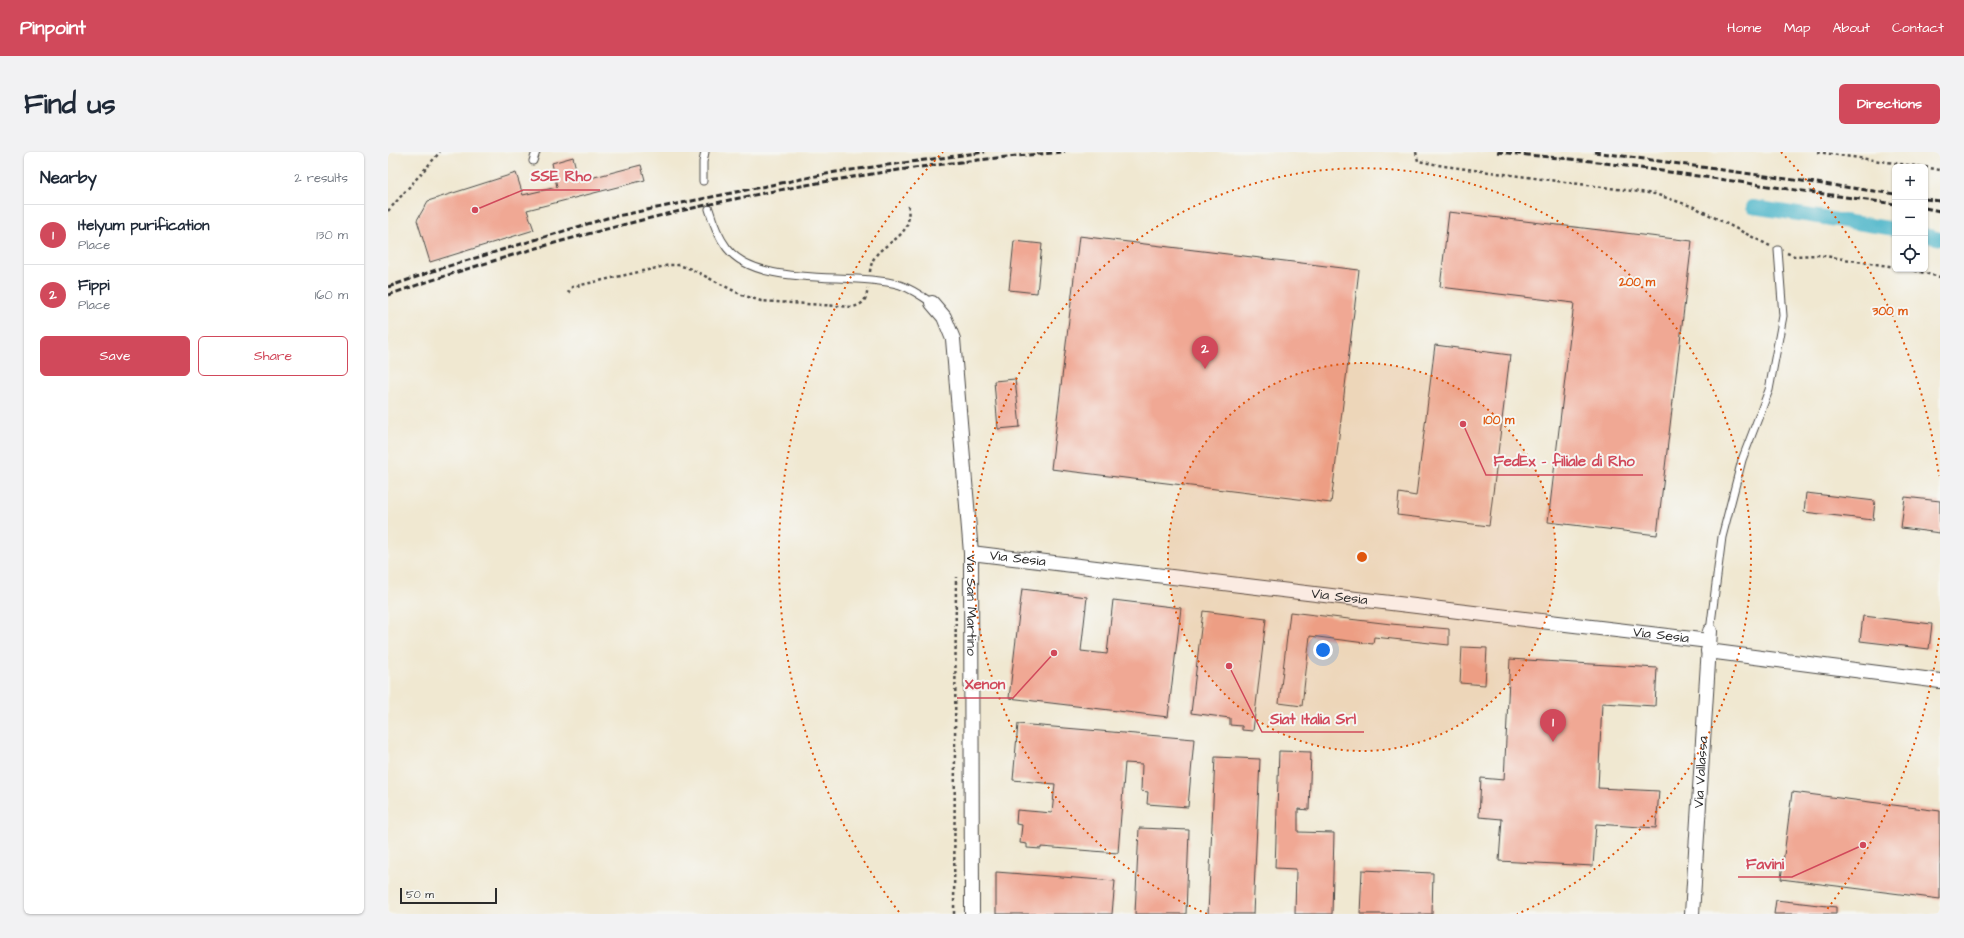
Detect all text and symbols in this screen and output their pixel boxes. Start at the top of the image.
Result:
text: Pinpoint [20,15,86,42]
text: Home [1727,18,1762,38]
text: Map [1784,18,1810,38]
text: About [1832,18,1870,38]
text: Contact [1892,18,1944,38]
button: Directions [1839,84,1940,124]
text: Find us [24,85,115,124]
callout: SSE Rho [523,163,600,190]
map controls [1892,164,1928,272]
button: + [1892,164,1928,200]
text: Nearby [40,166,97,190]
text: SSE Rho [530,166,592,187]
text: 2 results [294,169,348,187]
button: − [1892,200,1928,236]
text: Itelyum purification [78,215,209,236]
text: 1 [52,226,54,244]
text: 130 m [316,226,348,244]
text: Place [78,236,110,254]
button: locate [1892,236,1928,272]
text: 200 m [1618,274,1656,291]
text: Fippi [78,275,110,296]
text: 2 [49,286,57,304]
text: 160 m [315,286,348,304]
text: Place [78,296,110,314]
text: 300 m [1871,303,1908,320]
button: Save [40,336,190,376]
button: Share [198,336,348,376]
pin: 2 [1192,336,1218,369]
text: 100 m [1484,412,1515,429]
callout: FedEx - filiale di Rho [1486,448,1643,475]
text: FedEx - filiale di Rho [1493,451,1635,472]
street label: Via Sesia [988,545,1047,572]
centre of rings [1355,550,1369,564]
street label: Via San Martino [961,554,981,656]
street label: Via Sesia [1310,584,1369,610]
street label: Via Sesia [1632,622,1690,649]
your location [1313,640,1333,660]
callout: Xenon [957,671,1013,698]
text: Xenon [965,674,1006,695]
callout: Siat Italia Srl [1262,705,1364,732]
text: Siat Italia Srl [1269,709,1357,730]
pin: 1 [1540,709,1566,742]
street label: Via Vallassa [1689,736,1713,809]
callout: Favini [1738,850,1792,877]
text: Favini [1746,854,1785,875]
scale bar [400,886,497,905]
text: 50 m [406,887,434,902]

